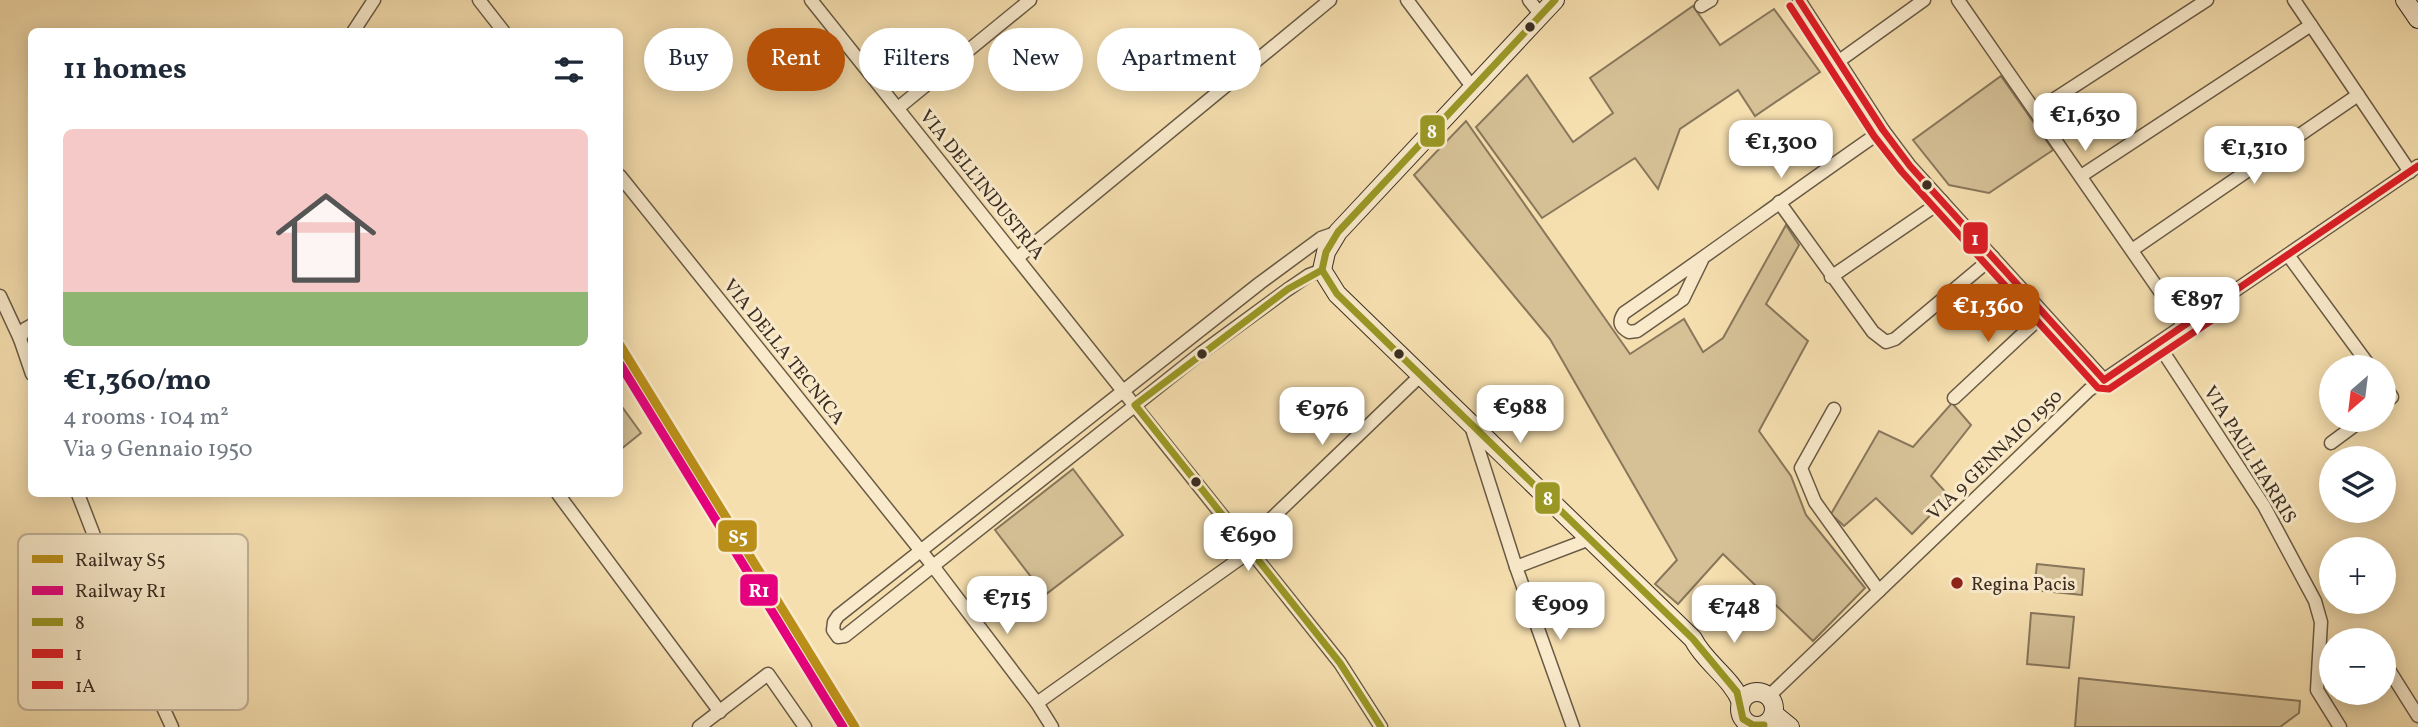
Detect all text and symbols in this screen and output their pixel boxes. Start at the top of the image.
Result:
unlabelled marker [1523,20,1537,34]
chip: Buy [644,28,733,91]
chip: Rent [747,28,845,91]
chip: Filters [859,28,974,91]
chip: New [988,28,1083,91]
chip: Apartment [1097,28,1261,91]
text: 11 homes [63,49,187,91]
icon: filters [550,51,588,89]
pin: €1,630 [2028,94,2142,153]
text: €1,630 [2050,100,2120,132]
street label: VIA DELL'INDUSTRIA [913,105,1050,266]
line badge: 8 [1419,114,1446,148]
text: 8 [1427,120,1437,146]
pin: €1,300 [1724,120,1838,180]
text: €1,300 [1745,127,1817,159]
pin: €1,310 [2197,127,2311,186]
text: €1,310 [2220,133,2288,165]
icon: home [263,175,389,301]
unlabelled marker [1920,178,1934,192]
line badge: 1 [1962,221,1989,255]
text: 1 [1971,227,1979,253]
street label: VIA DELLA TECNICA [716,274,850,431]
pin: €897 [2156,278,2238,337]
pin: €1,360 [1931,284,2045,344]
text: €897 [2170,284,2224,316]
text: €1,360 [1953,291,2023,323]
unlabelled marker [1195,347,1209,361]
unlabelled marker [1392,347,1406,361]
north arrow [2319,355,2396,432]
map controls [2319,355,2396,705]
text: €1,360/mo [63,360,211,402]
street label: VIA PAUL HARRIS [2196,381,2302,529]
street label: VIA 9 GENNAIO 1950 [1922,384,2069,527]
pin: €988 [1479,386,1561,445]
pin: €976 [1281,388,1363,447]
text: €988 [1493,392,1547,424]
text: €976 [1295,394,1349,426]
text: 4 rooms · 104 m² [63,402,229,434]
text: Via 9 Gennaio 1950 [63,434,253,466]
button: layers [2319,446,2396,523]
unlabelled marker [1189,475,1203,489]
line badge: 8 [1534,481,1561,515]
text: 8 [1543,487,1553,513]
pin: €690 [1207,514,1289,573]
line badge: S5 [717,519,758,553]
text: €690 [1220,520,1276,552]
text: S5 [728,525,748,551]
legend [18,534,248,710]
button: + [2319,537,2396,614]
text: Railway S5 [75,548,166,574]
place label: Regina Pacis [1971,572,2076,598]
line badge: R1 [739,573,779,607]
marker: Regina Pacis [1949,575,1965,591]
pin: €715 [966,576,1048,636]
text: Railway R1 [75,579,166,605]
text: R1 [749,579,769,605]
pin: €909 [1519,582,1601,642]
text: €715 [983,583,1031,615]
pin: €748 [1693,586,1775,645]
text: €909 [1532,589,1588,621]
text: €748 [1708,592,1760,624]
text: 8 [75,611,85,637]
button: − [2319,628,2396,705]
text: 1 [75,642,82,668]
text: 1A [75,674,96,700]

